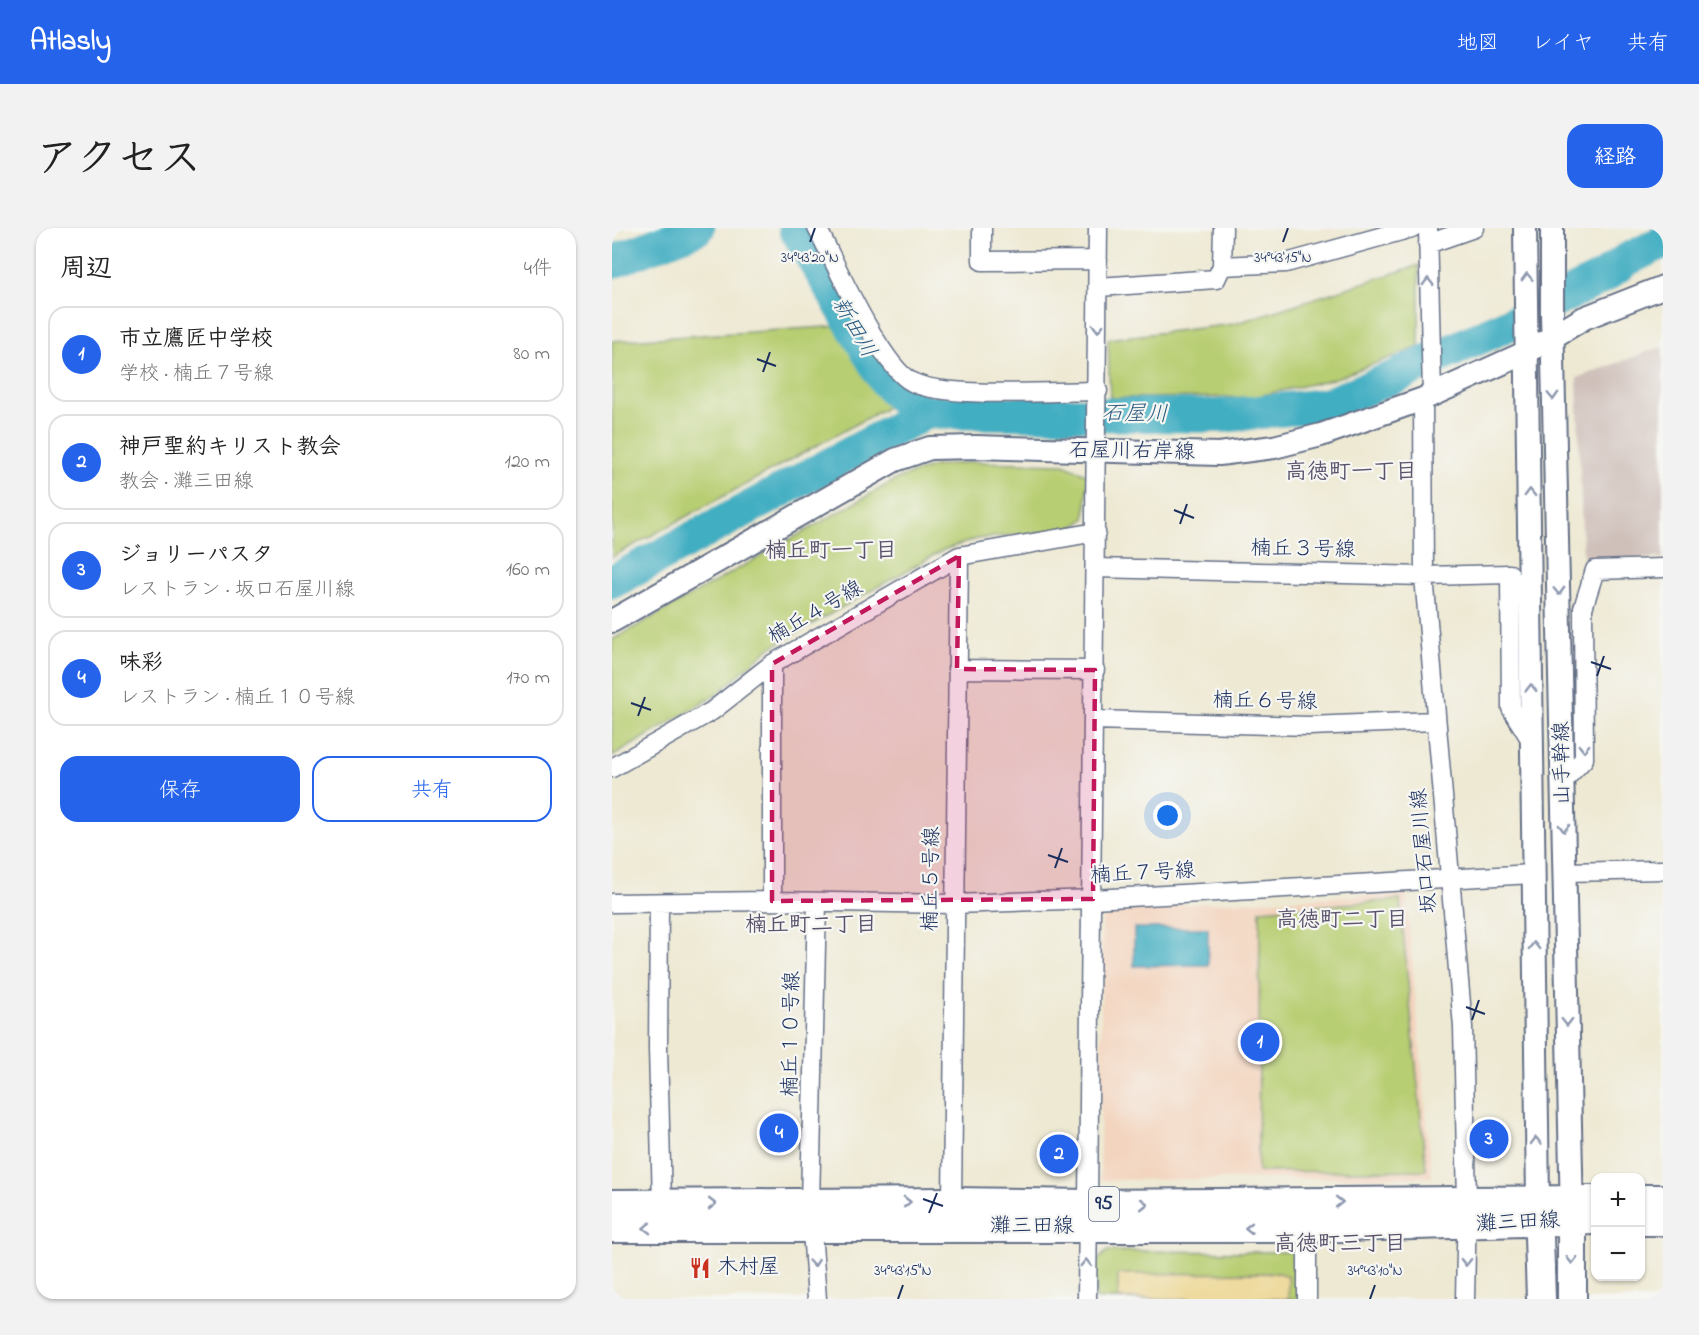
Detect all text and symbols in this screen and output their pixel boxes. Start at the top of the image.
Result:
text: Atlasly [30,22,111,63]
text: 地図 [1457,29,1499,59]
text: レイヤ [1532,29,1594,59]
text: 共有 [1627,29,1669,59]
button: 経路 [1567,124,1663,188]
text: アクセス [36,130,201,191]
text: 34°43'20"N [781,247,839,269]
text: 34°43'15"N [1254,247,1312,269]
text: 周辺 [60,251,112,289]
text: 4件 [524,255,552,284]
one-way arrow [1521,272,1534,281]
one-way arrow [1422,278,1434,287]
water label: 新田川 [823,291,883,365]
text: 市立鷹匠中学校 [119,324,273,356]
one-way arrow [1092,324,1104,333]
text: 1 [78,340,85,369]
text: 80 m [513,340,550,369]
text: 学校 · 楠丘７号線 [119,360,273,389]
one-way arrow [1547,391,1560,400]
water label: 石屋川 [1102,398,1168,432]
text: 神戸聖約キリスト教会 [119,432,341,464]
street label: 石屋川右岸線 [1069,436,1195,468]
text: 2 [77,448,86,477]
text: 120 m [505,448,550,477]
district label: 高徳町一丁目 [1285,457,1417,489]
text: 教会 · 灘三田線 [119,468,253,497]
one-way arrow [1523,489,1536,498]
street label: 楠丘３号線 [1250,534,1356,566]
district label: 楠丘町一丁目 [765,536,897,568]
text: ジョリーパスタ [119,540,273,572]
text: 3 [77,556,86,585]
text: 160 m [506,556,550,585]
street label: 楠丘４号線 [763,574,869,652]
text: レストラン · 坂口石屋川線 [119,576,355,605]
one-way arrow [1553,586,1565,595]
text: 味彩 [119,648,163,680]
text: 4 [77,664,86,693]
text: 170 m [506,664,550,693]
text: レストラン · 楠丘１０号線 [119,684,355,713]
one-way arrow [1525,684,1538,693]
street label: 楠丘６号線 [1212,686,1318,718]
street label: 山手幹線 [1547,721,1579,805]
one-way arrow [1578,744,1590,753]
button: 保存 [60,756,300,822]
button: 共有 [312,756,552,822]
street label: 坂口石屋川線 [1405,787,1445,915]
your location [1153,801,1182,830]
one-way arrow [1558,823,1570,832]
street label: 楠丘５号線 [916,826,948,932]
street label: 楠丘７号線 [1090,856,1196,892]
district label: 高徳町二丁目 [1276,905,1408,937]
district label: 楠丘町二丁目 [745,910,877,942]
one-way arrow [1528,942,1540,951]
street label: 楠丘１０号線 [776,971,808,1097]
one-way arrow [1561,1018,1574,1027]
pin: 1 [1240,1020,1280,1064]
pin: 4 [760,1110,798,1156]
pin: 3 [1470,1116,1508,1162]
pin: 2 [1040,1132,1078,1176]
one-way arrow [1530,1137,1543,1146]
map controls [1591,1173,1645,1281]
button: + [1591,1173,1645,1227]
road number: 95 [1089,1187,1119,1221]
one-way arrow [903,1196,912,1208]
one-way arrow [1335,1196,1344,1208]
one-way arrow [708,1198,717,1210]
one-way arrow [1140,1198,1149,1210]
street label: 灘三田線 [1475,1206,1561,1240]
street label: 灘三田線 [990,1212,1074,1242]
one-way arrow [642,1222,651,1234]
one-way arrow [1245,1222,1254,1234]
button: − [1591,1227,1645,1281]
district label: 高徳町三丁目 [1274,1229,1406,1261]
place label: 木村屋 [717,1253,780,1283]
one-way arrow [1566,1255,1579,1264]
restaurant icon: 木村屋 [688,1256,712,1280]
one-way arrow [807,1258,820,1267]
one-way arrow [1460,1258,1472,1267]
one-way arrow [1080,1259,1092,1268]
text: 34°43'15"N [874,1260,932,1282]
text: 34°43'10"N [1347,1260,1403,1282]

